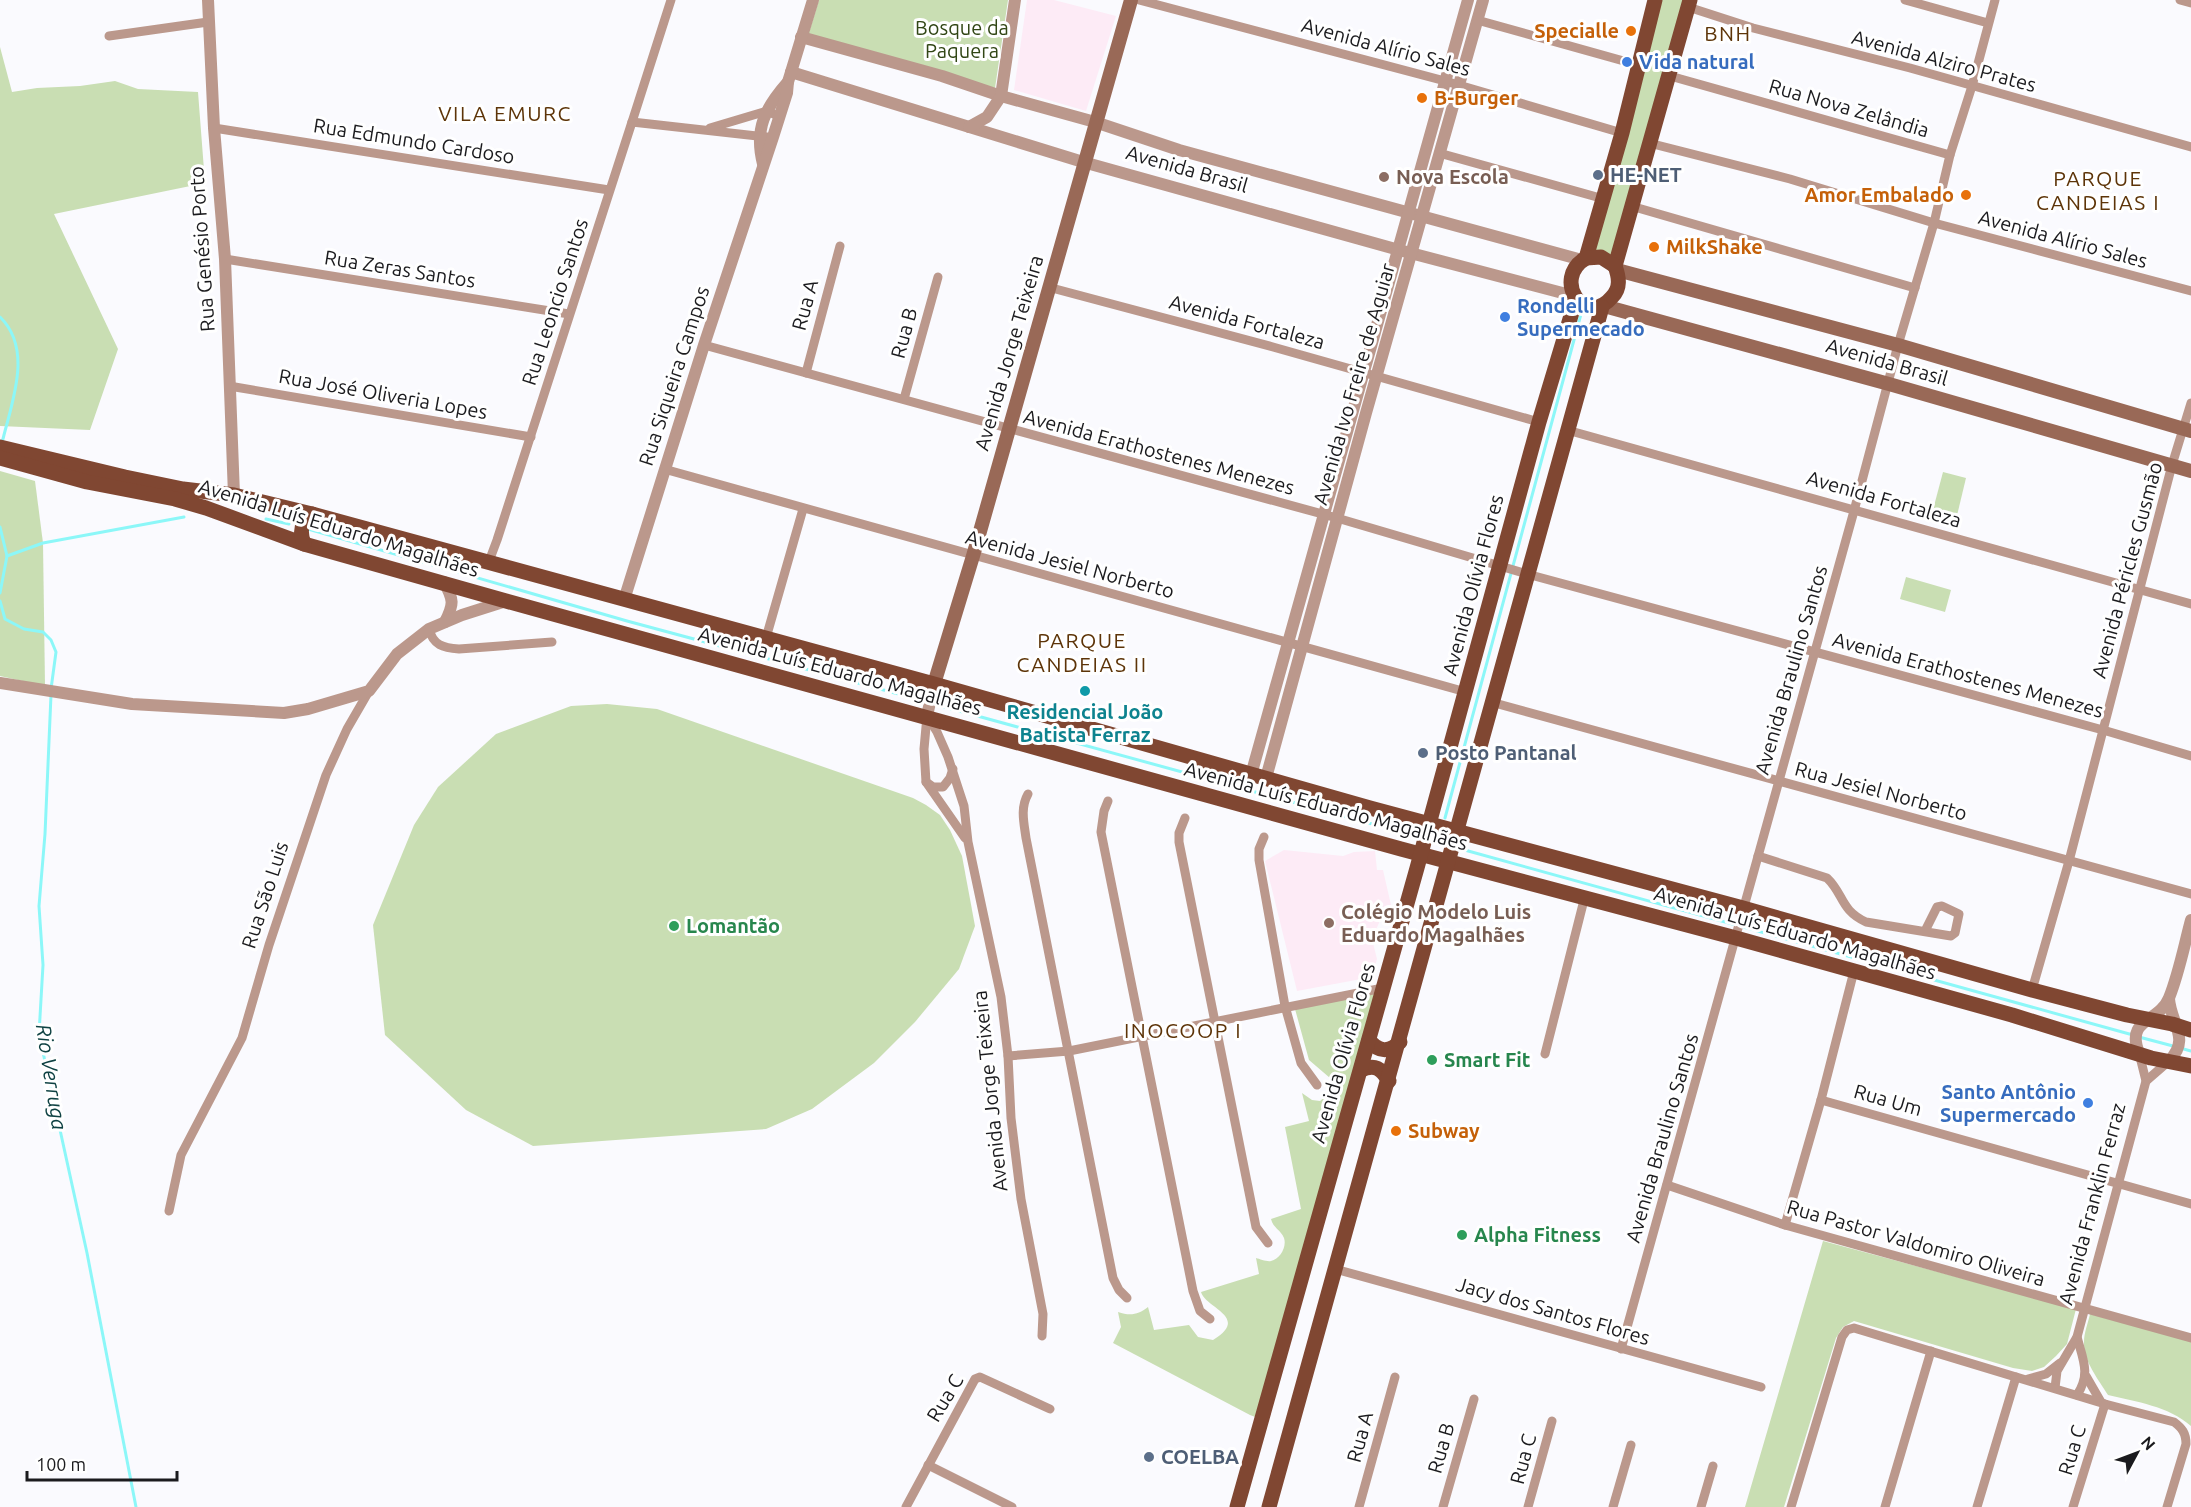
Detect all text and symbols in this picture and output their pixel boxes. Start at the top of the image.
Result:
street label: Avenida Alírio Sales [1299,13,1473,80]
park label: Bosque da Paquera [915,16,1009,62]
place label: Specialle [1534,19,1619,42]
district label: BNH [1704,21,1752,45]
marker: Specialle [1624,24,1638,38]
street label: Avenida Alziro Prates [1849,25,2039,96]
place label: Vida natural [1639,50,1755,73]
marker: Vida natural [1620,55,1634,69]
street label: Rua Nova Zelândia [1766,74,1932,141]
place label: B-Burger [1434,86,1519,109]
marker: B-Burger [1415,91,1429,105]
district label: VILA EMURC [438,101,572,125]
street label: Rua Edmundo Cardoso [312,113,516,168]
street label: Avenida Brasil [1124,140,1251,197]
place label: HE-NET [1610,163,1682,186]
street label: Rua Genésio Porto [184,165,219,333]
place label: Nova Escola [1396,165,1509,188]
district label: PARQUE CANDEIAS I [2036,166,2160,214]
marker: HE-NET [1591,168,1605,182]
marker: Nova Escola [1377,170,1391,184]
place label: Amor Embalado [1805,183,1954,206]
marker: Amor Embalado [1959,188,1973,202]
street label: Avenida Alírio Sales [1976,205,2150,272]
street label: Rua Leoncio Santos [517,216,592,388]
place label: MilkShake [1666,235,1763,258]
marker: MilkShake [1647,240,1661,254]
street label: Rua Zeras Santos [323,245,477,292]
street label: Avenida Jorge Teixeira [970,252,1047,453]
street label: Avenida Ivo Freire de Aguiar [1308,260,1399,507]
street label: Rua A [787,277,822,333]
street label: Rua Siqueira Campos [634,283,713,469]
street label: Avenida Fortaleza [1167,290,1327,353]
place label: Rondelli Supermecado [1517,294,1645,340]
street label: Rua B [886,305,921,361]
marker: Rondelli Supermecado [1498,310,1512,324]
street label: Avenida Brasil [1824,333,1951,390]
street label: Rua José Oliveria Lopes [277,364,489,423]
street label: Avenida Erathostenes Menezes [1021,404,1297,499]
street label: Avenida Péricles Gusmão [2087,459,2166,680]
street label: Avenida Fortaleza [1804,465,1964,532]
street label: Avenida Luís Eduardo Magalhães [196,474,482,581]
street label: Avenida Olívia Flores [1437,492,1508,678]
street label: Avenida Jesiel Norberto [963,525,1177,602]
street label: Avenida Braulino Santos [1750,563,1831,777]
street label: Avenida Luís Eduardo Magalhães [696,622,984,719]
street label: Avenida Erathostenes Menezes [1830,627,2106,722]
district label: PARQUE CANDEIAS II [1016,628,1148,676]
marker: Residencial João Batista Ferraz [1078,684,1092,698]
place label: Residencial João Batista Ferraz [1007,700,1163,746]
place label: Posto Pantanal [1435,741,1577,764]
marker: Posto Pantanal [1416,746,1430,760]
street label: Rua Jesiel Norberto [1792,756,1970,825]
street label: Avenida Luís Eduardo Magalhães [1182,757,1470,854]
street label: Rua São Luis [236,839,293,951]
street label: Avenida Luís Eduardo Magalhães [1652,881,1939,984]
place label: Colégio Modelo Luis Eduardo Magalhães [1341,900,1531,946]
place label: Lomantão [686,914,780,937]
marker: Colégio Modelo Luis Eduardo Magalhães [1322,916,1336,930]
marker: Lomantão [667,919,681,933]
street label: Avenida Olívia Flores [1306,960,1379,1145]
street label: Avenida Jorge Teixeira [967,989,1012,1193]
district label: INOCOOP I [1124,1018,1242,1042]
water label: Rio Verruga [32,1022,72,1132]
street label: Avenida Braulino Santos [1621,1031,1702,1245]
place label: Smart Fit [1444,1048,1531,1071]
marker: Smart Fit [1425,1053,1439,1067]
street label: Rua Um [1851,1079,1925,1120]
place label: Santo Antônio Supermercado [1940,1080,2076,1126]
marker: Santo Antônio Supermercado [2081,1096,2095,1110]
street label: Avenida Franklin Ferraz [2053,1100,2130,1307]
place label: Subway [1408,1119,1480,1142]
marker: Subway [1389,1124,1403,1138]
street label: Rua Pastor Valdomiro Oliveira [1784,1195,2048,1290]
place label: Alpha Fitness [1474,1223,1601,1246]
marker: Alpha Fitness [1455,1228,1469,1242]
street label: Jacy dos Santos Flores [1454,1272,1653,1349]
street label: Rua C [922,1370,968,1426]
street label: Rua A [1342,1409,1377,1465]
street label: Rua B [1422,1420,1459,1476]
street label: Rua C [2053,1422,2090,1478]
north arrow [2107,1423,2167,1483]
street label: Rua C [1505,1431,1540,1486]
text: N [2138,1433,2159,1454]
scale bar [27,1444,177,1482]
place label: COELBA [1161,1445,1239,1468]
marker: COELBA [1142,1450,1156,1464]
text: 100 m [36,1454,86,1474]

